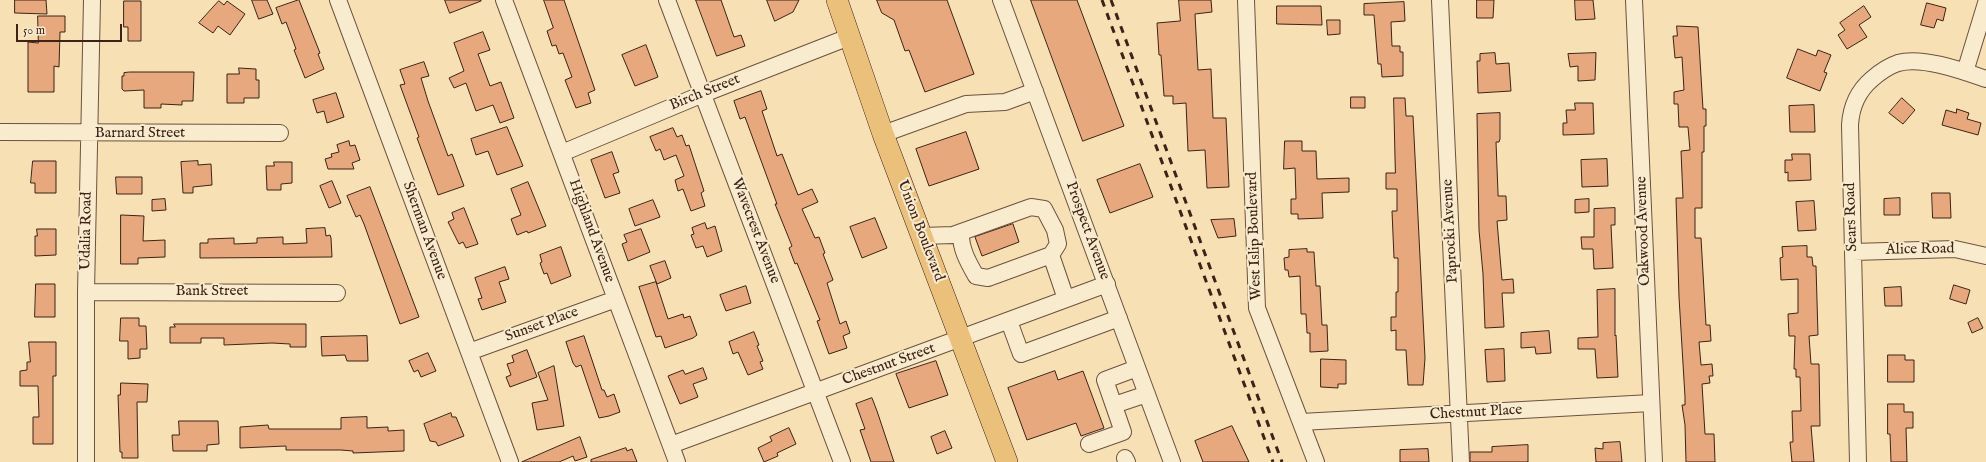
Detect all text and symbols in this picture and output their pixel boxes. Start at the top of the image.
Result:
scale bar [18,16,124,42]
text: 50 m [23,23,45,38]
street label: Birch Street [667,71,743,115]
street label: Barnard Street [95,125,185,143]
street label: West Islip Boulevard [1244,171,1266,301]
street label: Wavecrest Avenue [727,176,783,286]
street label: Oakwood Avenue [1633,176,1655,286]
street label: Highland Avenue [564,177,618,285]
street label: Union Boulevard [892,178,948,284]
street label: Paprocki Avenue [1439,178,1463,284]
street label: Sherman Avenue [398,179,450,283]
street label: Prospect Avenue [1061,179,1113,283]
street label: Sears Road [1842,182,1862,252]
street label: Udalia Road [77,192,97,270]
street label: Alice Road [1885,240,1955,260]
street label: Bank Street [176,283,248,301]
street label: Sunset Place [503,303,581,347]
street label: Chestnut Street [840,340,938,390]
street label: Chestnut Place [1429,402,1523,424]

